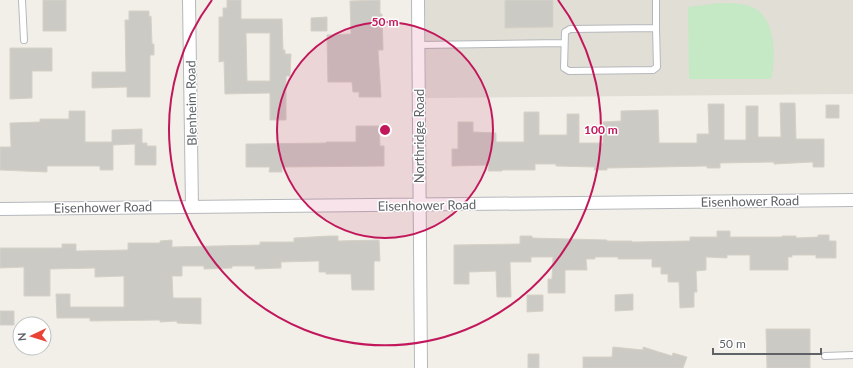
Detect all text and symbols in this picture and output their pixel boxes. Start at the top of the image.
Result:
text: 50 m [372,14,398,29]
street label: Blenheim Road [182,60,200,146]
street label: Northridge Road [411,89,427,183]
text: 100 m [584,122,618,137]
centre of rings [378,123,392,137]
street label: Eisenhower Road [701,192,799,210]
street label: Eisenhower Road [378,196,476,214]
street label: Eisenhower Road [54,198,152,216]
north arrow [12,316,52,356]
scale bar [713,330,821,356]
text: N [15,332,28,341]
text: 50 m [719,336,746,351]

